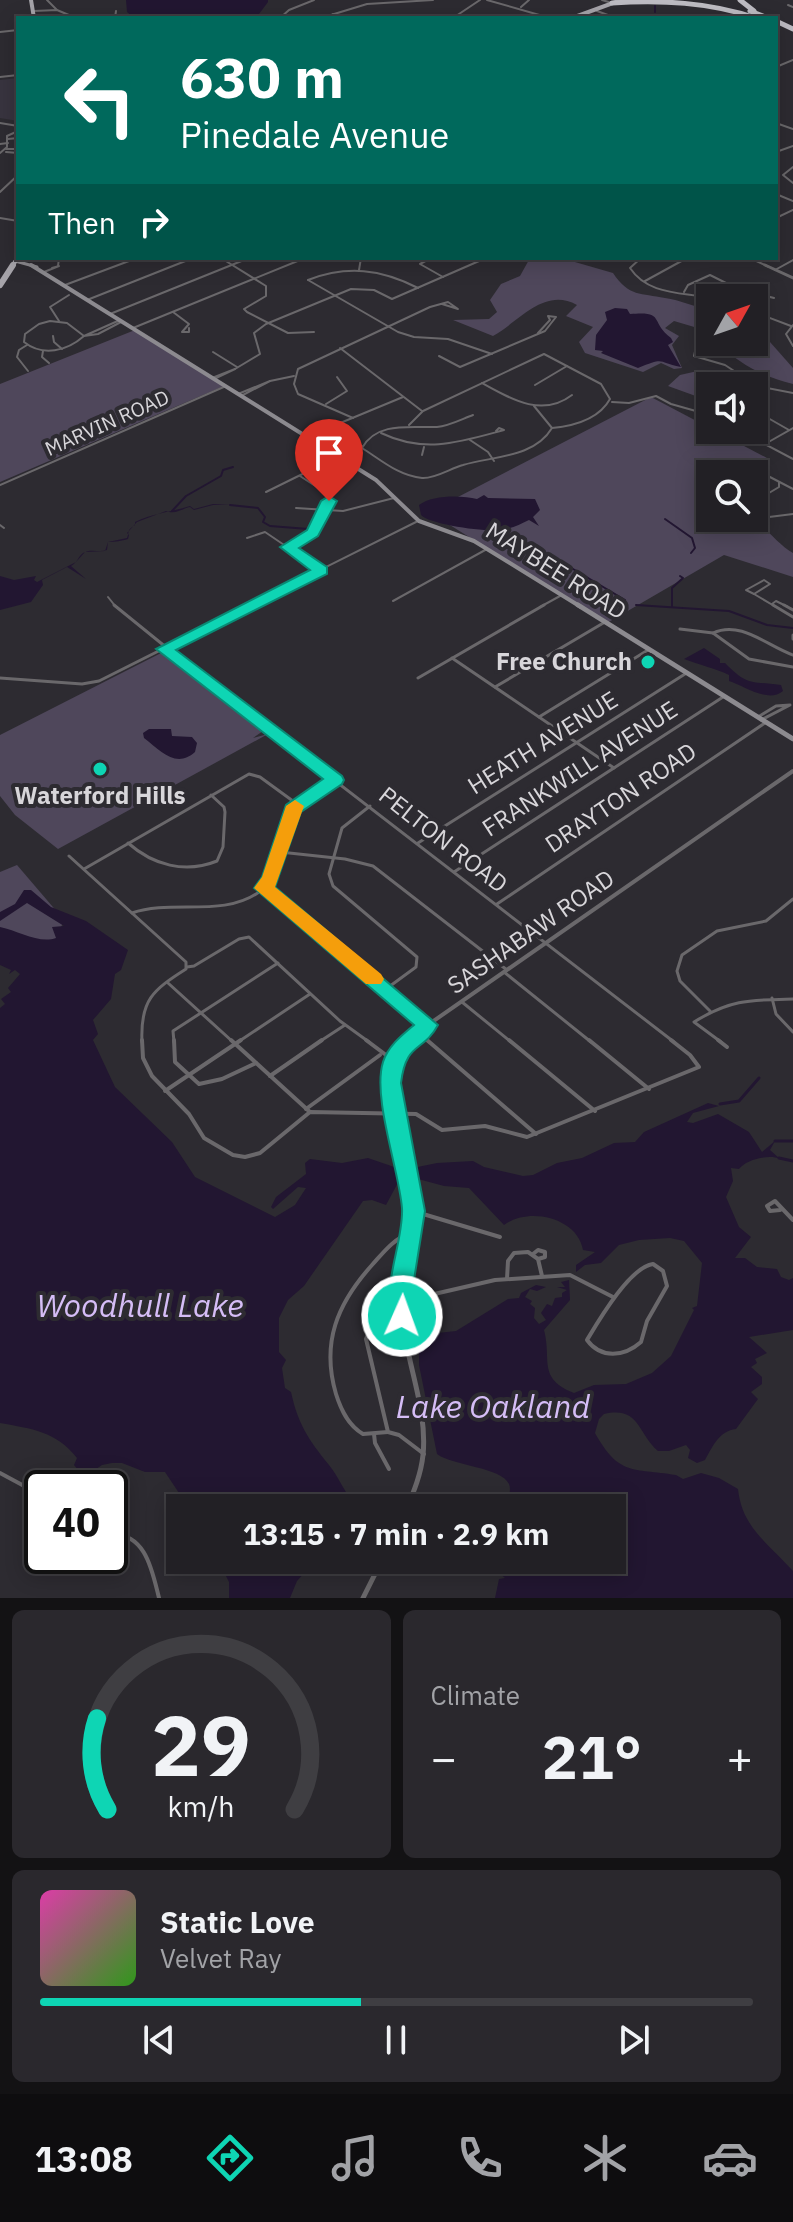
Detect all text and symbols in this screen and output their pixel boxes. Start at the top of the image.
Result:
text: 630 m [180,41,344,113]
icon: left [48,48,152,152]
text: Pinedale Avenue [180,111,449,158]
icon: right [132,200,176,244]
text: Then [48,203,116,242]
north arrow [696,284,768,356]
map controls [696,284,768,532]
button: sound [696,372,768,444]
street label: MARVIN ROAD [41,383,173,462]
pin [295,419,363,501]
icon: arrive [307,431,351,475]
button: search [696,460,768,532]
street label: MAYBEE ROAD [480,514,633,626]
place label: Free Church [496,645,632,677]
marker: Free Church [639,653,657,671]
street label: HEATH AVENUE [461,683,624,801]
street label: FRANKWILL AVENUE [476,693,683,843]
street label: DRAYTON ROAD [539,735,702,860]
marker: Waterford Hills [91,760,109,778]
place label: Waterford Hills [14,779,186,811]
street label: PELTON ROAD [373,779,515,900]
street label: SASHABAW ROAD [441,862,620,1001]
position arrow [360,1274,444,1358]
water label: Woodhull Lake [36,1284,244,1326]
water label: Lake Oakland [396,1385,591,1427]
speed limit sign: 40 [24,1470,128,1574]
text: 13:15 · 7 min · 2.9 km [243,1514,549,1553]
text: Climate [431,1678,520,1712]
text: 29 [151,1691,251,1799]
text: 21° [542,1717,642,1796]
text: − [431,1729,457,1786]
text: + [727,1729,753,1786]
text: km/h [168,1788,235,1825]
text: Static Love [160,1902,315,1941]
text: Velvet Ray [160,1941,281,1975]
icon: previous [137,2018,181,2062]
icon: pause [374,2018,418,2062]
icon: next [612,2018,656,2062]
icon: directions [202,2130,258,2186]
icon: music [327,2130,383,2186]
icon: phone [452,2130,508,2186]
icon: climate [577,2130,633,2186]
icon: car [702,2130,758,2186]
text: 13:08 [35,2135,133,2182]

